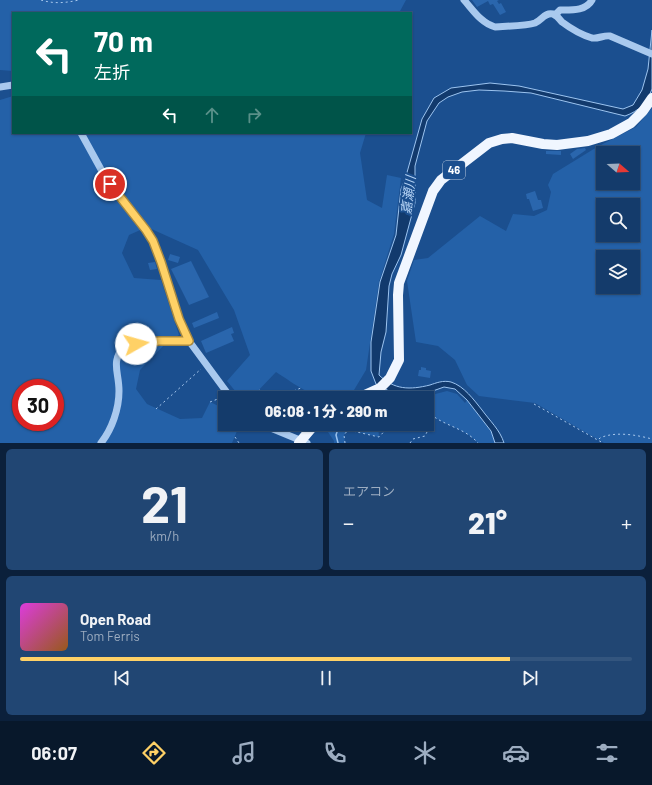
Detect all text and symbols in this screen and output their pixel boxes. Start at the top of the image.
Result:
text: 70 m [94,24,153,58]
icon: left [28,28,80,80]
text: 左折 [94,61,130,83]
icon: left [159,104,181,126]
icon: ahead [201,104,223,126]
icon: right [243,104,265,126]
north arrow [596,146,640,190]
map controls [596,146,640,294]
road number: 46 [443,161,465,179]
pin [93,167,127,201]
icon: arrive [99,173,121,195]
water label: 嘉瀬川 [398,173,419,215]
button: search [596,198,640,242]
button: layers [596,250,640,294]
position arrow [115,323,157,365]
speed limit sign: 30 [12,379,64,431]
text: 06:08 · 1 分 · 290 m [265,402,387,420]
text: 21 [141,471,188,533]
text: エアコン [343,483,395,499]
text: 21° [468,504,507,540]
text: − [343,509,354,535]
text: + [621,509,632,535]
text: km/h [150,528,179,544]
text: Open Road [80,610,151,628]
text: Tom Ferris [80,628,140,644]
icon: previous [111,667,133,689]
icon: pause [315,667,337,689]
icon: next [519,667,541,689]
icon: directions [140,739,168,767]
icon: music [230,739,258,767]
icon: phone [321,739,349,767]
icon: climate [411,739,439,767]
icon: car [502,739,530,767]
icon: filters [593,739,621,767]
text: 06:07 [31,742,77,764]

